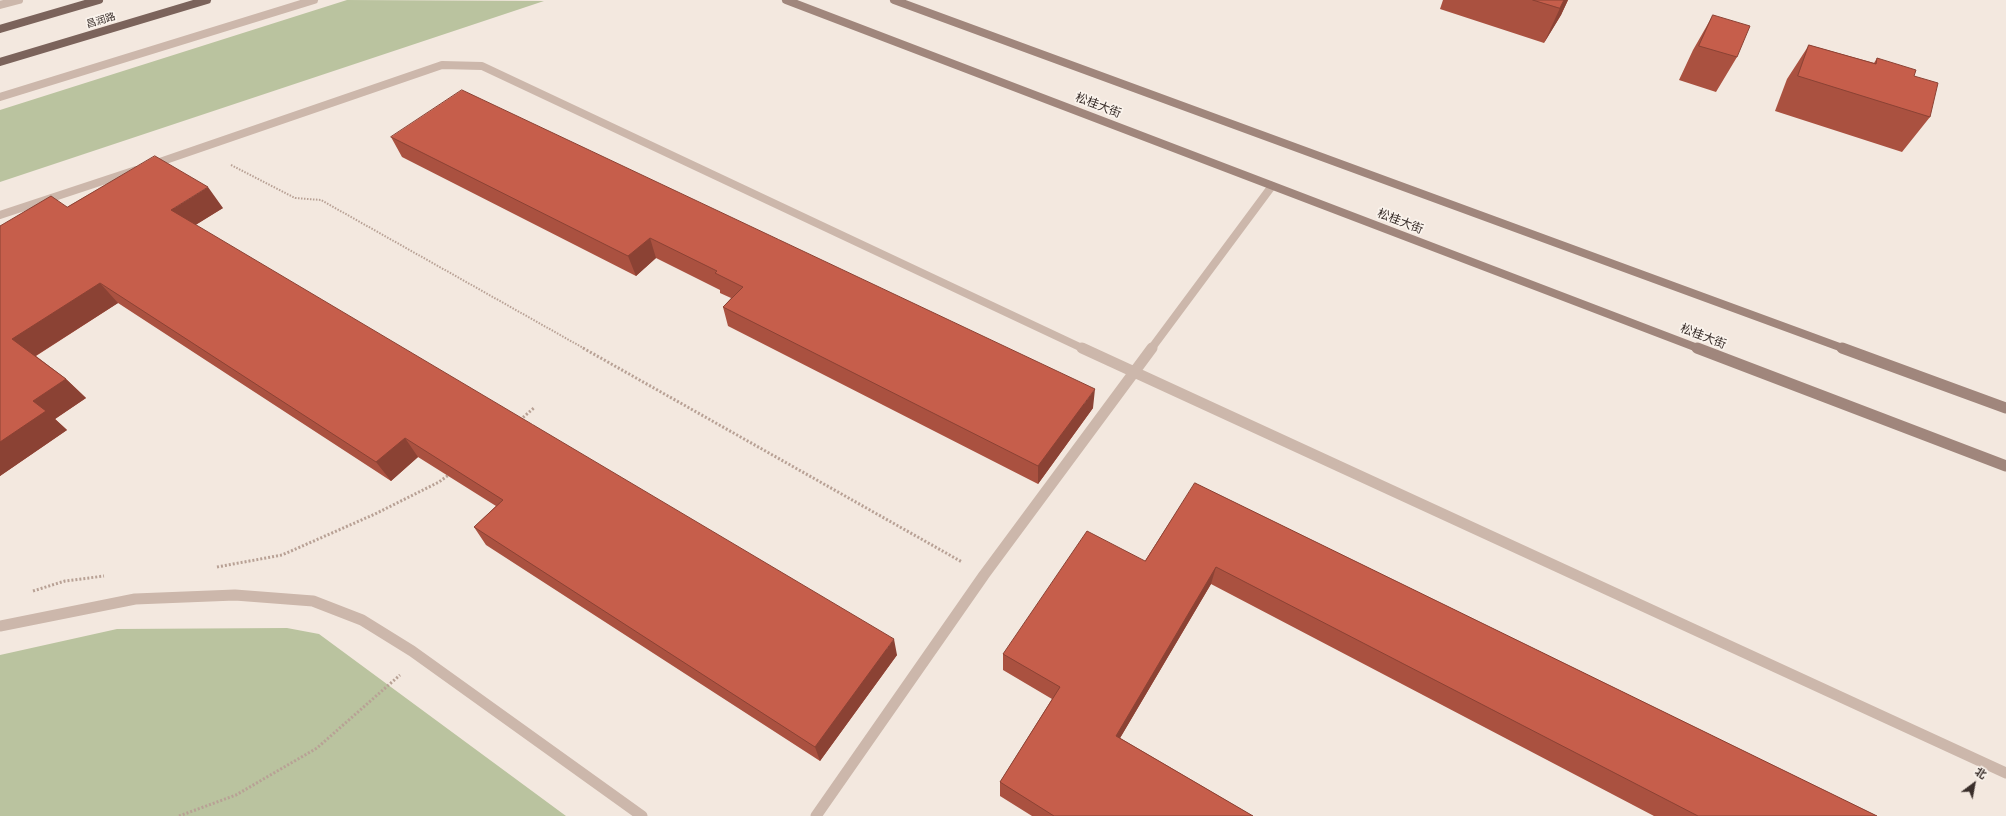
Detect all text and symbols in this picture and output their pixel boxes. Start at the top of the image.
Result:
street label: 昌润路 [85,11,117,31]
street label: 松桂大街 [1073,91,1123,121]
street label: 松桂大街 [1375,207,1425,237]
street label: 松桂大街 [1678,322,1728,352]
north arrow [1954,764,1994,804]
text: 北 [1973,765,1989,782]

